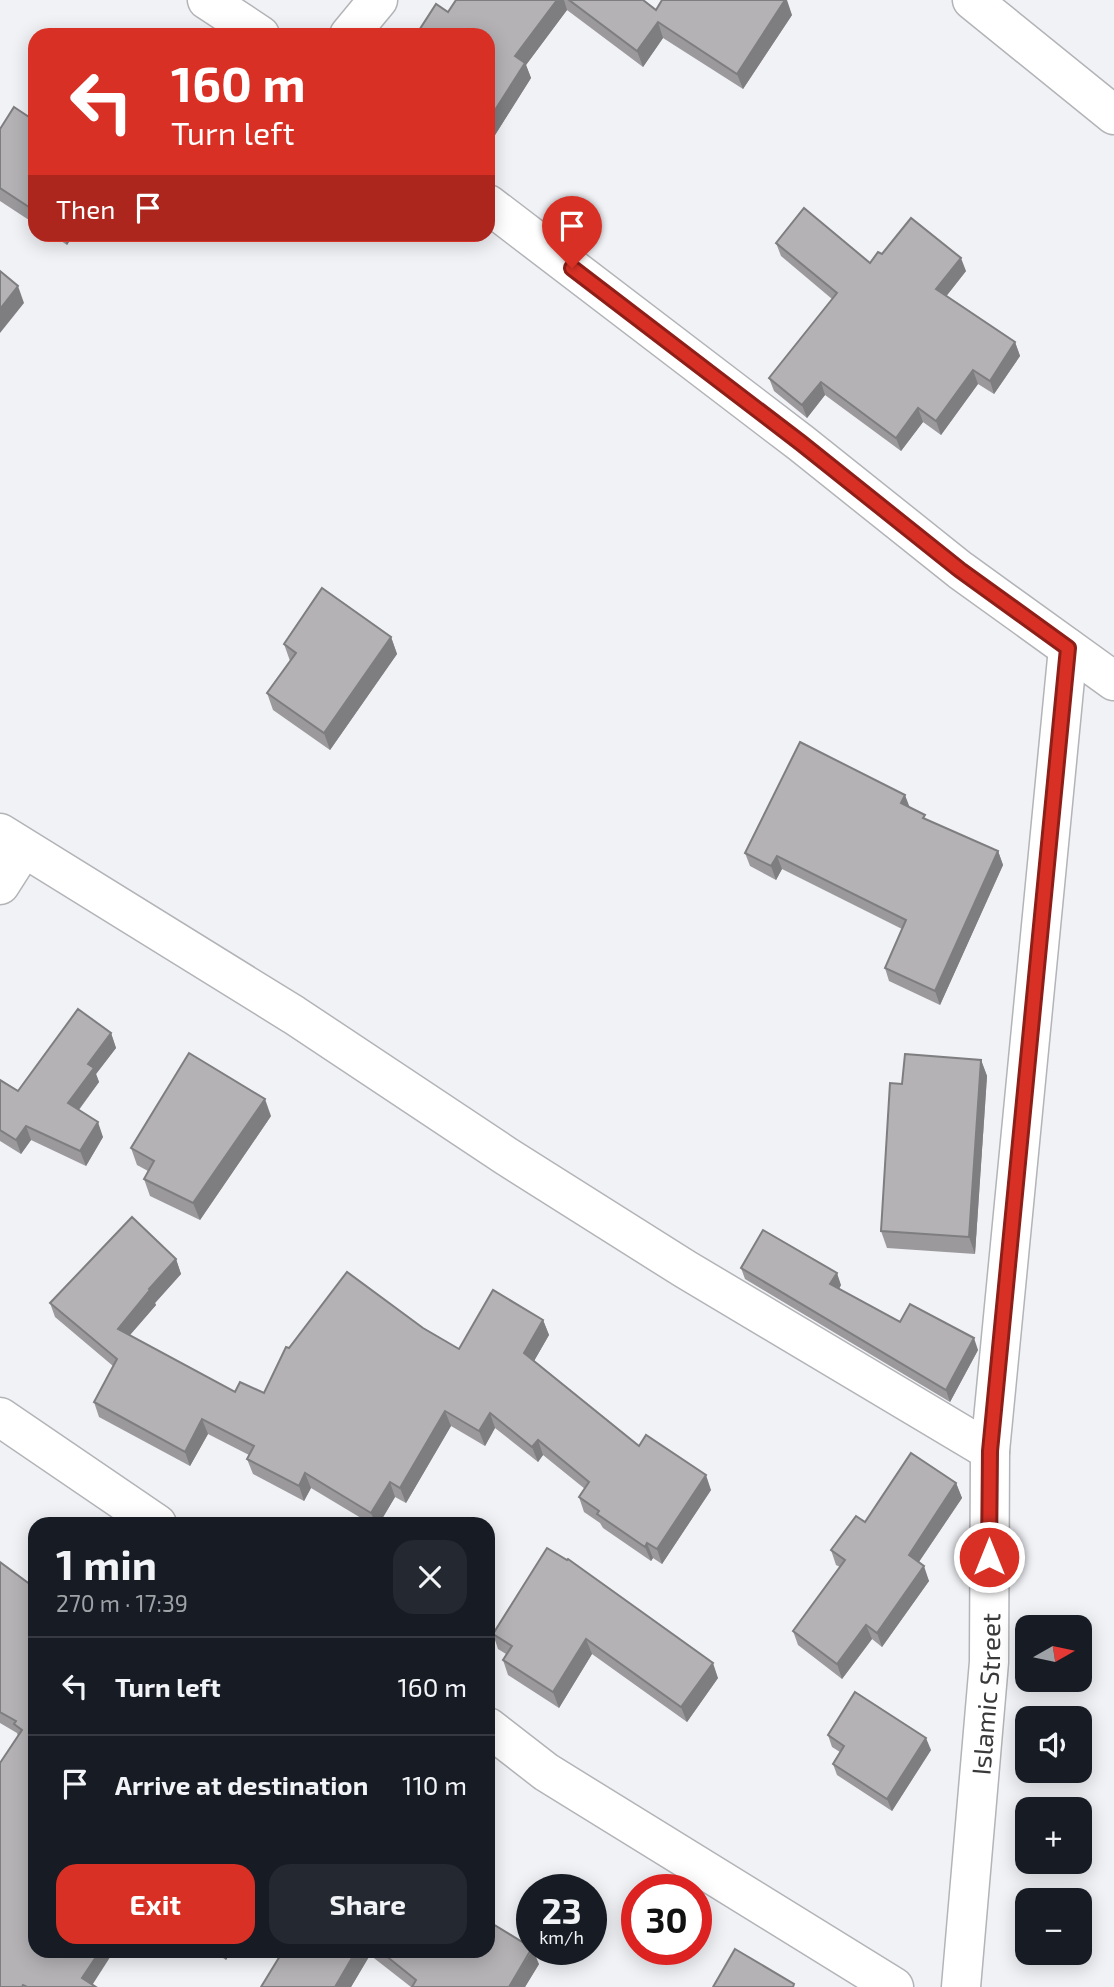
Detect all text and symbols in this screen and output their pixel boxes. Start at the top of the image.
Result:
text: 160 m [171,53,306,112]
icon: left [56,56,147,147]
text: Turn left [171,113,295,151]
icon: arrive [129,189,167,227]
text: Then [56,193,115,224]
pin [542,196,602,268]
icon: arrive [553,207,591,245]
position arrow [952,1520,1026,1594]
text: 1 min [56,1538,157,1588]
button: close [393,1540,467,1614]
text: 270 m · 17:39 [56,1589,188,1617]
street label: Islamic Street [964,1613,1005,1776]
north arrow [1015,1615,1092,1692]
map controls [1015,1615,1092,1965]
icon: left [56,1667,94,1705]
text: Turn left [115,1671,221,1702]
text: 160 m [398,1671,467,1702]
button: sound [1015,1706,1092,1783]
icon: arrive [56,1765,94,1803]
text: Arrive at destination [115,1769,368,1800]
text: 110 m [402,1769,467,1800]
button: + [1015,1797,1092,1874]
button: Exit [56,1864,255,1944]
button: Share [269,1864,467,1944]
speed limit sign: 30 [621,1874,712,1965]
button: − [1015,1888,1092,1965]
text: 23 [541,1889,582,1931]
text: km/h [539,1926,584,1948]

